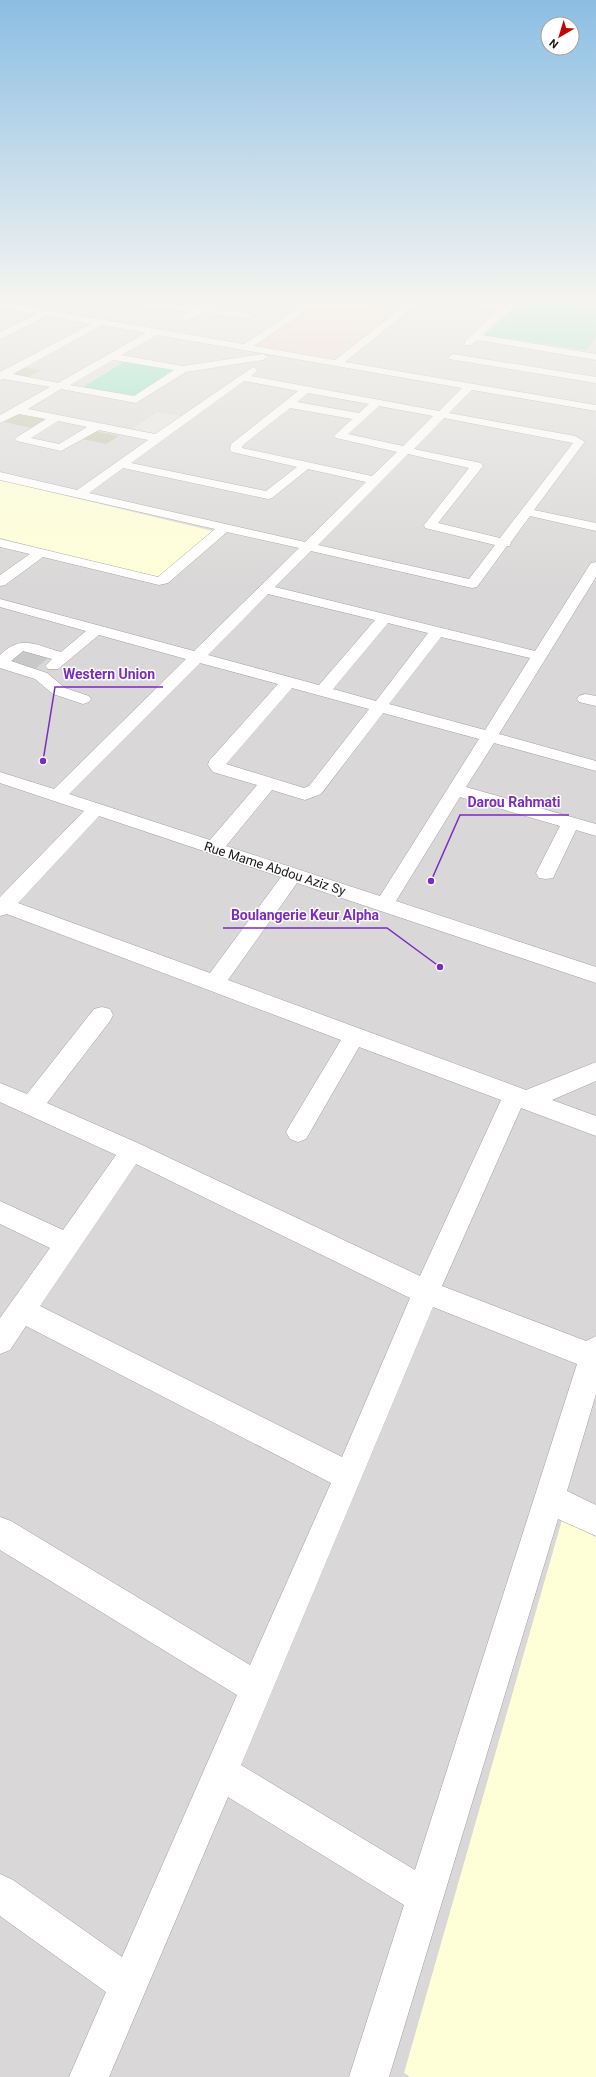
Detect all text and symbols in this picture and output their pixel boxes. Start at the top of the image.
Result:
north arrow [540,16,580,56]
text: N [547,36,561,51]
callout: Western Union [55,661,163,687]
text: Western Union [63,666,155,682]
callout: Darou Rahmati [460,789,569,815]
text: Darou Rahmati [467,794,561,810]
street label: Rue Mame Abdou Aziz Sy [202,838,347,898]
callout: Boulangerie Keur Alpha [223,902,387,928]
text: Boulangerie Keur Alpha [231,907,380,923]

